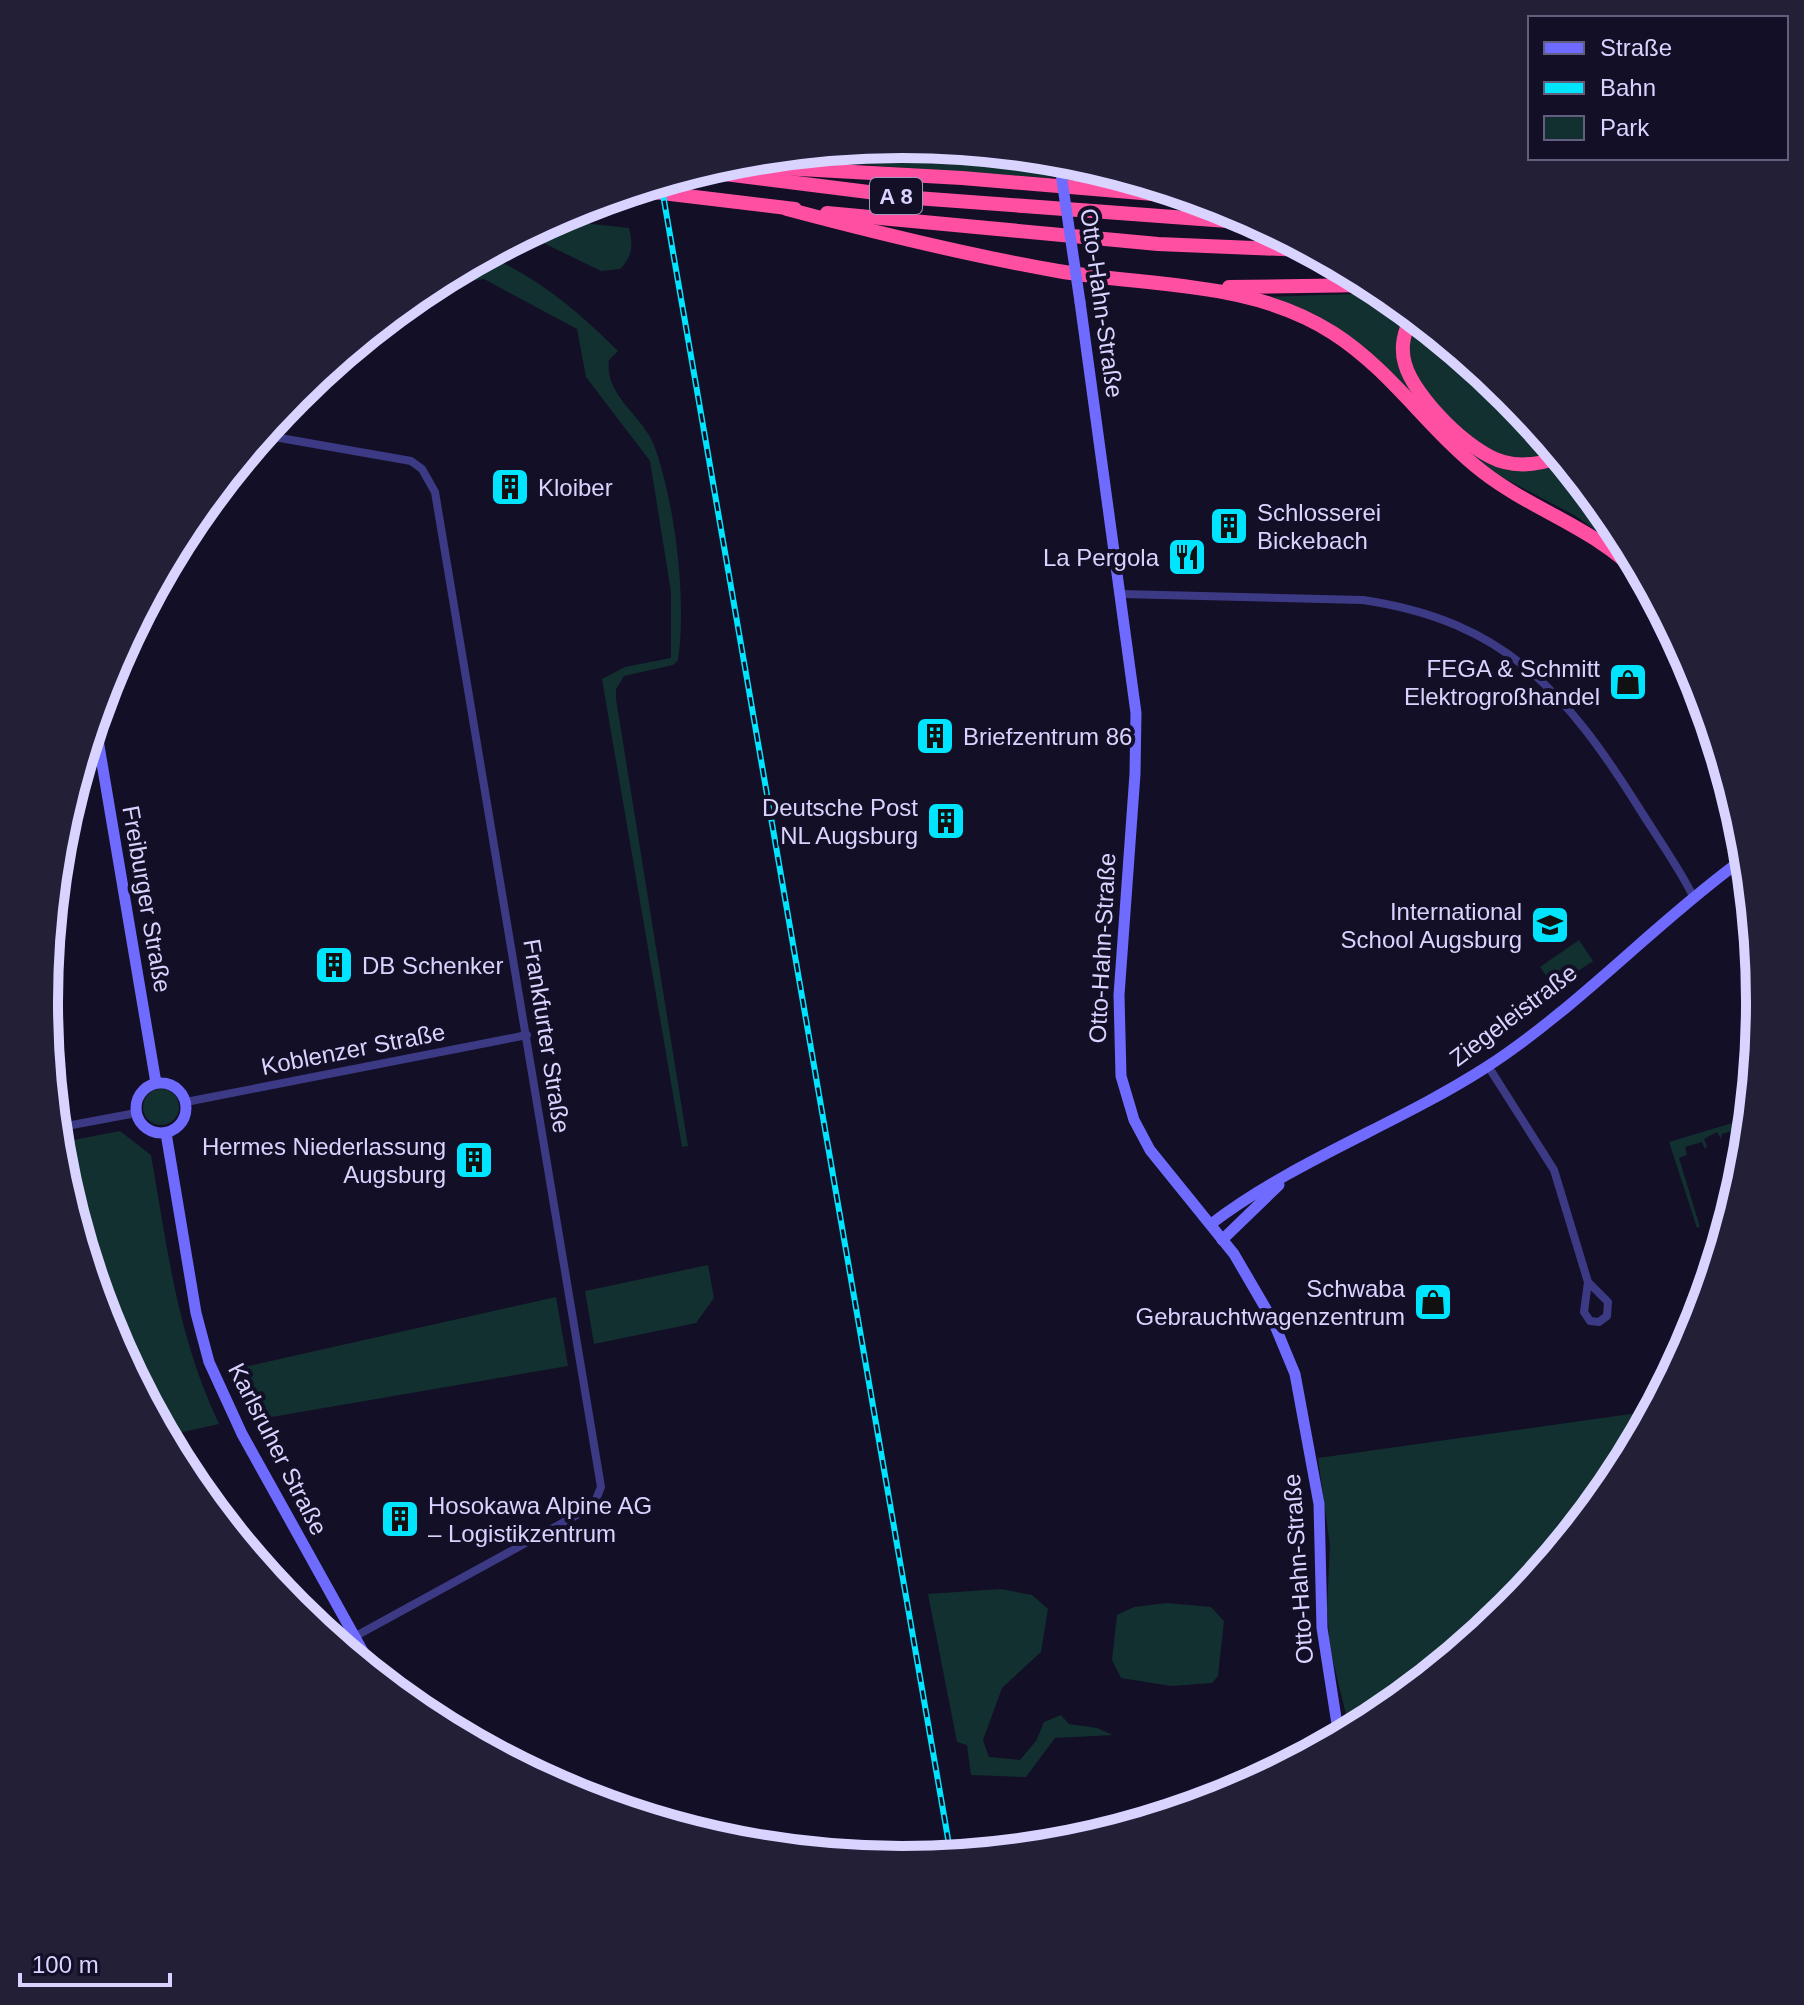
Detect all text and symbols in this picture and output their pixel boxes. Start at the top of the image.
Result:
legend [1528,16,1788,160]
text: Straße [1600,34,1672,61]
text: Bahn [1600,74,1656,101]
text: Park [1600,114,1650,141]
road number: A 8 [870,178,922,214]
street label: Otto-Hahn-Straße [1075,207,1129,399]
building icon: Kloiber [489,466,531,508]
place label: Kloiber [538,474,613,501]
place label: Schlosserei Bickebach [1257,499,1381,554]
building icon: Schlosserei Bickebach [1208,505,1250,547]
restaurant icon: La Pergola [1166,536,1208,578]
place label: La Pergola [1043,544,1160,571]
place label: FEGA & Schmitt Elektrogroßhandel [1404,655,1600,710]
shop icon: FEGA & Schmitt Elektrogroßhandel [1607,661,1649,703]
building icon: Briefzentrum 86 [914,715,956,757]
place label: Briefzentrum 86 [963,723,1132,750]
place label: Deutsche Post NL Augsburg [762,794,918,849]
building icon: Deutsche Post NL Augsburg [925,800,967,842]
street label: Freiburger Straße [117,803,177,995]
street label: Otto-Hahn-Straße [1084,852,1120,1044]
place label: International School Augsburg [1341,898,1522,953]
school or university icon: International School Augsburg [1529,904,1571,946]
street label: Frankfurter Straße [518,937,576,1135]
building icon: DB Schenker [313,944,355,986]
place label: DB Schenker [362,952,503,979]
street label: Ziegeleistraße [1444,958,1582,1072]
street label: Koblenzer Straße [259,1018,447,1080]
place label: Hermes Niederlassung Augsburg [202,1133,446,1188]
building icon: Hermes Niederlassung Augsburg [453,1139,495,1181]
place label: Schwaba Gebrauchtwagenzentrum [1136,1275,1406,1330]
shop icon: Schwaba Gebrauchtwagenzentrum [1412,1281,1454,1323]
street label: Karlsruher Straße [223,1358,333,1540]
street label: Otto-Hahn-Straße [1278,1473,1318,1665]
place label: Hosokawa Alpine AG – Logistikzentrum [428,1492,652,1547]
building icon: Hosokawa Alpine AG – Logistikzentrum [379,1498,421,1540]
scale bar [20,1937,170,1987]
text: 100 m [32,1951,99,1978]

